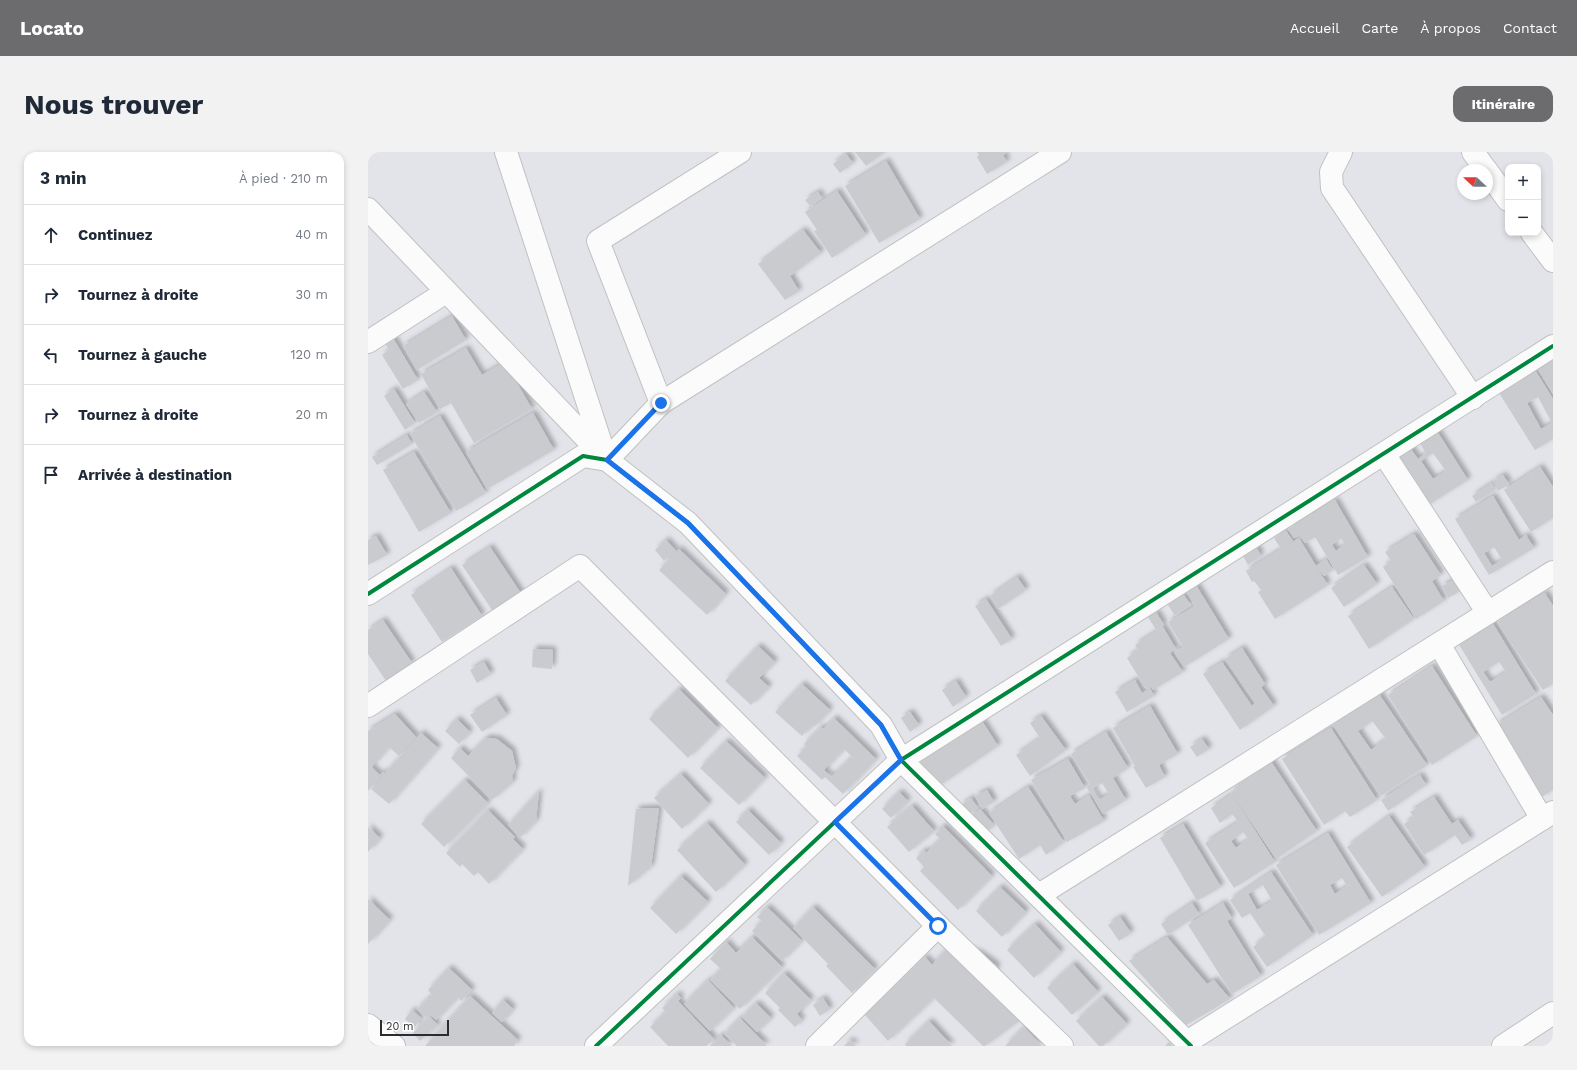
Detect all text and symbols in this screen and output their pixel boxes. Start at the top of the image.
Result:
text: Locato [20,17,84,40]
text: Accueil [1290,20,1339,36]
text: Carte [1361,20,1398,36]
text: À propos [1420,20,1481,36]
text: Contact [1503,20,1557,36]
button: Itinéraire [1453,86,1553,122]
text: Nous trouver [24,88,203,121]
north arrow [1457,164,1493,200]
map controls [1505,164,1541,236]
button: + [1505,164,1541,200]
text: 3 min [40,168,86,188]
text: À pied · 210 m [239,171,328,186]
button: − [1505,200,1541,236]
icon: ahead [40,224,62,246]
text: Continuez [78,226,152,244]
text: 40 m [295,227,328,242]
icon: right [40,284,62,306]
text: Tournez à droite [78,286,198,304]
text: 30 m [296,287,328,302]
icon: left [40,344,62,366]
text: Tournez à gauche [78,346,207,364]
text: 120 m [290,347,328,362]
route end [652,394,670,412]
icon: right [40,404,62,426]
text: Tournez à droite [78,406,198,424]
text: 20 m [296,407,328,422]
icon: arrive [40,464,62,486]
text: Arrivée à destination [78,466,232,484]
route start [929,917,947,935]
scale bar [380,1018,449,1037]
text: 20 m [386,1020,414,1033]

